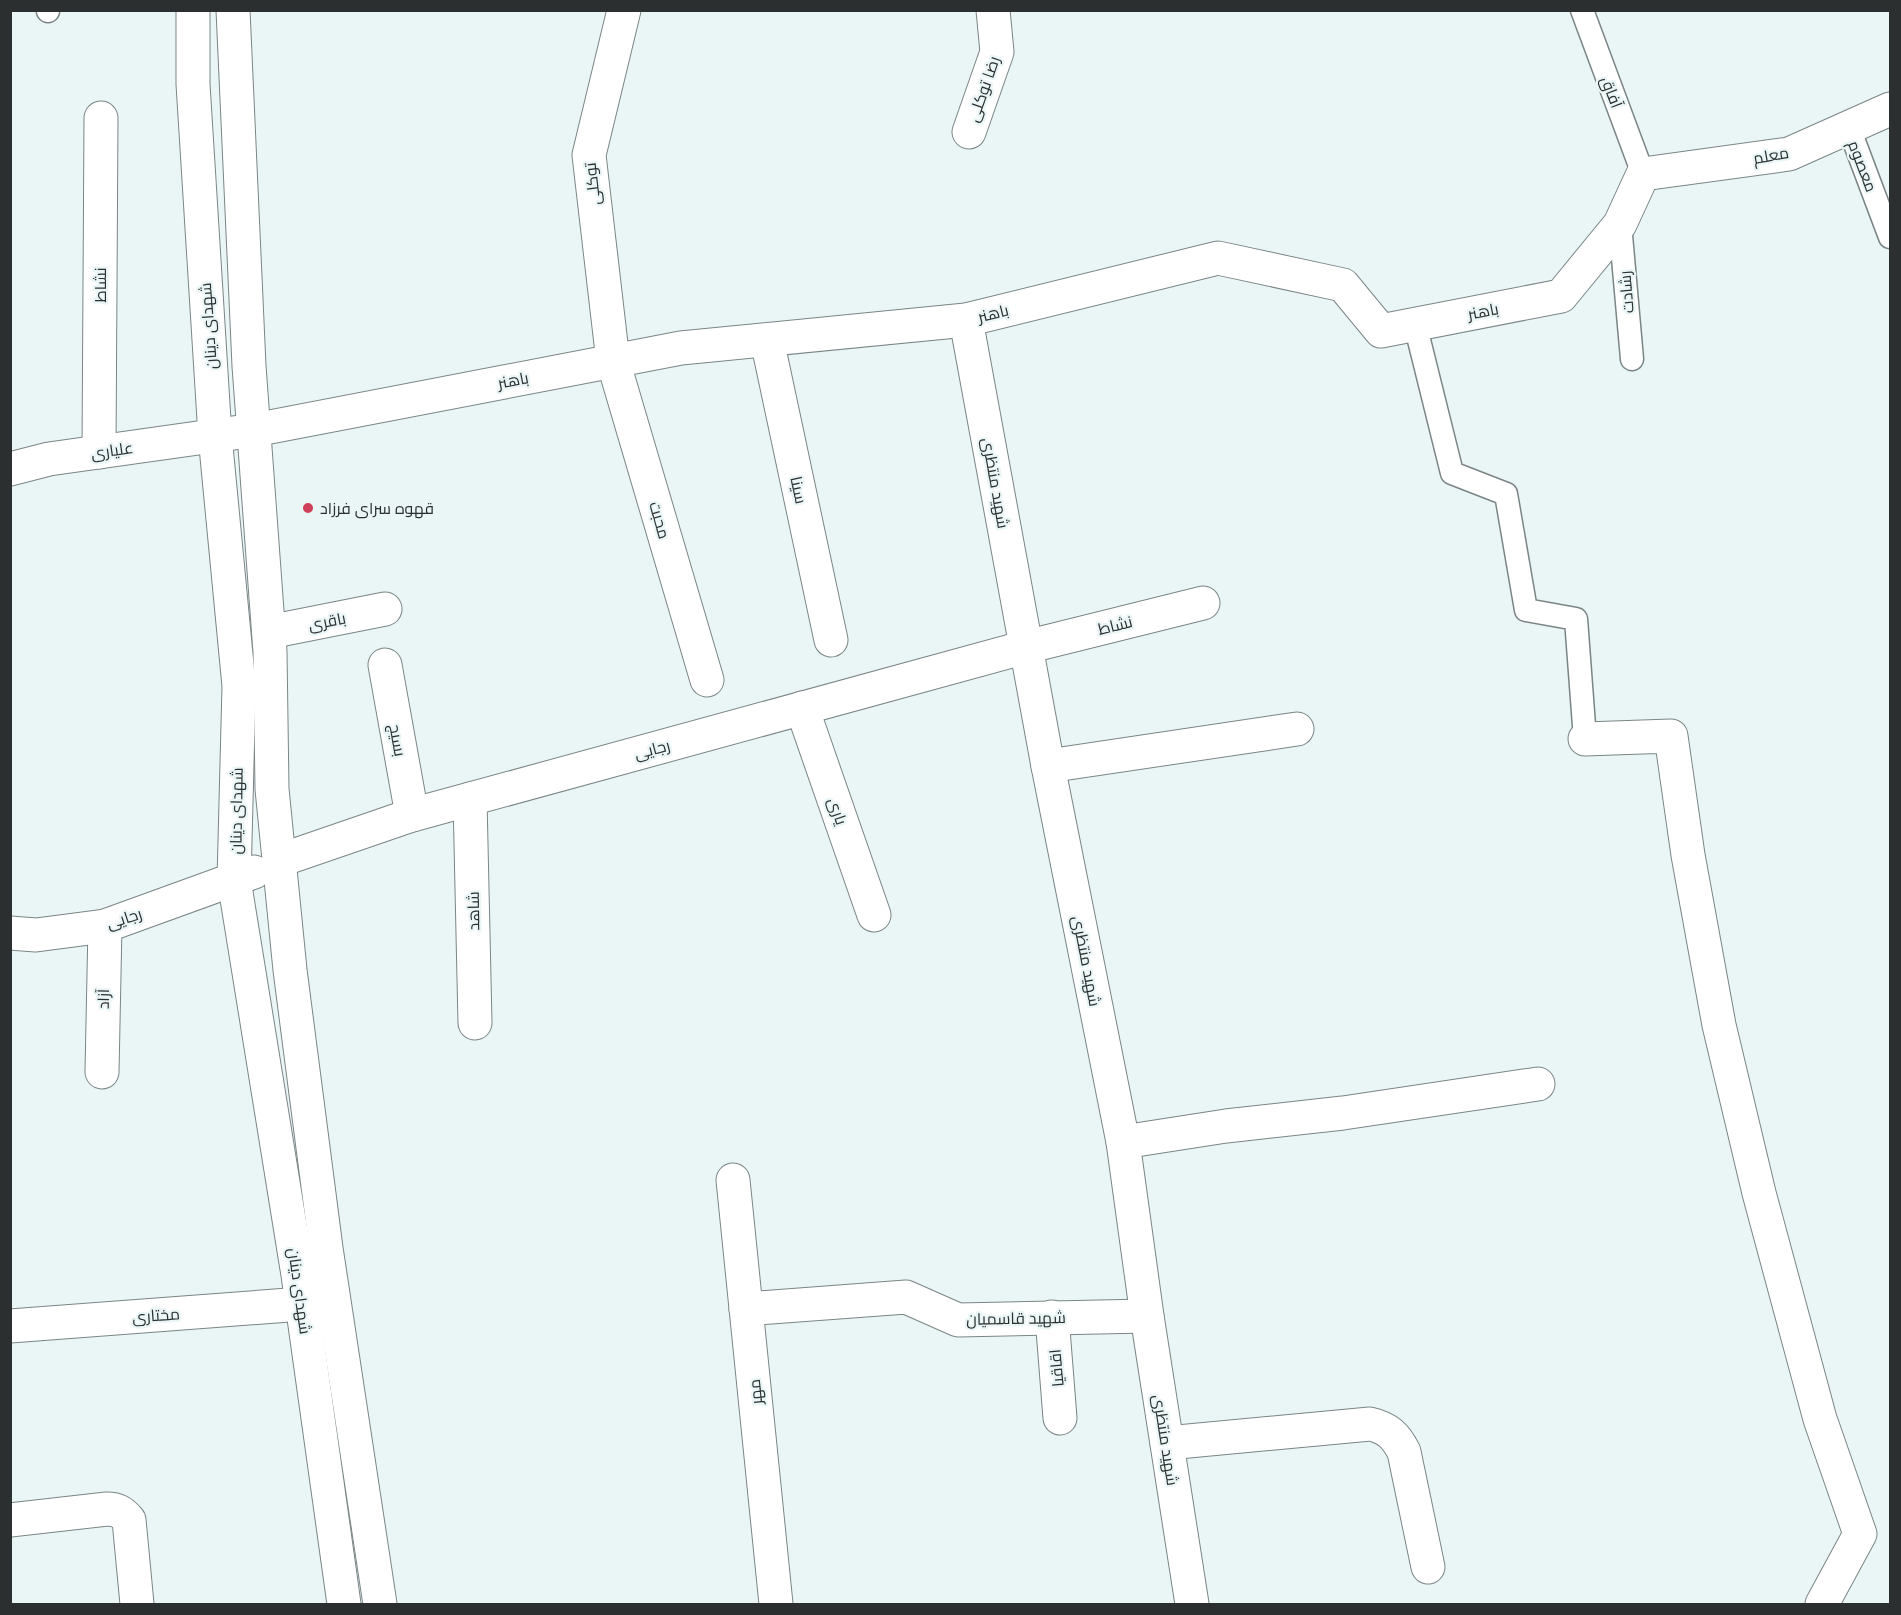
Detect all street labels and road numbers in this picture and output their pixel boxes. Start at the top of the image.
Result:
street label: رضا توکلی [963,54,1005,125]
street label: آفاق [1596,74,1626,112]
street label: معصوم [1842,138,1881,195]
street label: معلم [1752,143,1791,170]
street label: توکلی [580,161,606,206]
street label: نشاط [91,268,110,302]
street label: رشادت [1615,270,1638,314]
street label: شهدای دینان [196,282,222,370]
street label: باهنر [1465,299,1500,324]
street label: باهنر [975,300,1011,327]
street label: باهنر [495,368,530,393]
street label: شهید منتظری [977,436,1013,530]
street label: علیاری [90,438,135,464]
street label: سینا [786,475,811,505]
street label: محبت [645,499,674,541]
street label: باقری [307,609,348,635]
street label: نشاط [1096,612,1134,639]
street label: بسیج [383,722,410,758]
street label: رجایی [632,736,672,764]
street label: شهدای دینان [226,767,248,855]
street label: یاری [823,795,851,828]
street label: شاهد [464,891,483,931]
street label: رجایی [104,904,145,934]
street label: شهید منتظری [1067,914,1105,1008]
street label: آزاد [94,988,113,1009]
street label: شهدای دینان [283,1247,315,1336]
street label: مختاری [131,1304,181,1328]
street label: شهید قاسمیان [966,1308,1066,1330]
street label: اقاقیا [1045,1348,1068,1388]
street label: مهر [745,1378,767,1407]
street label: شهید منتظری [1148,1393,1182,1487]

